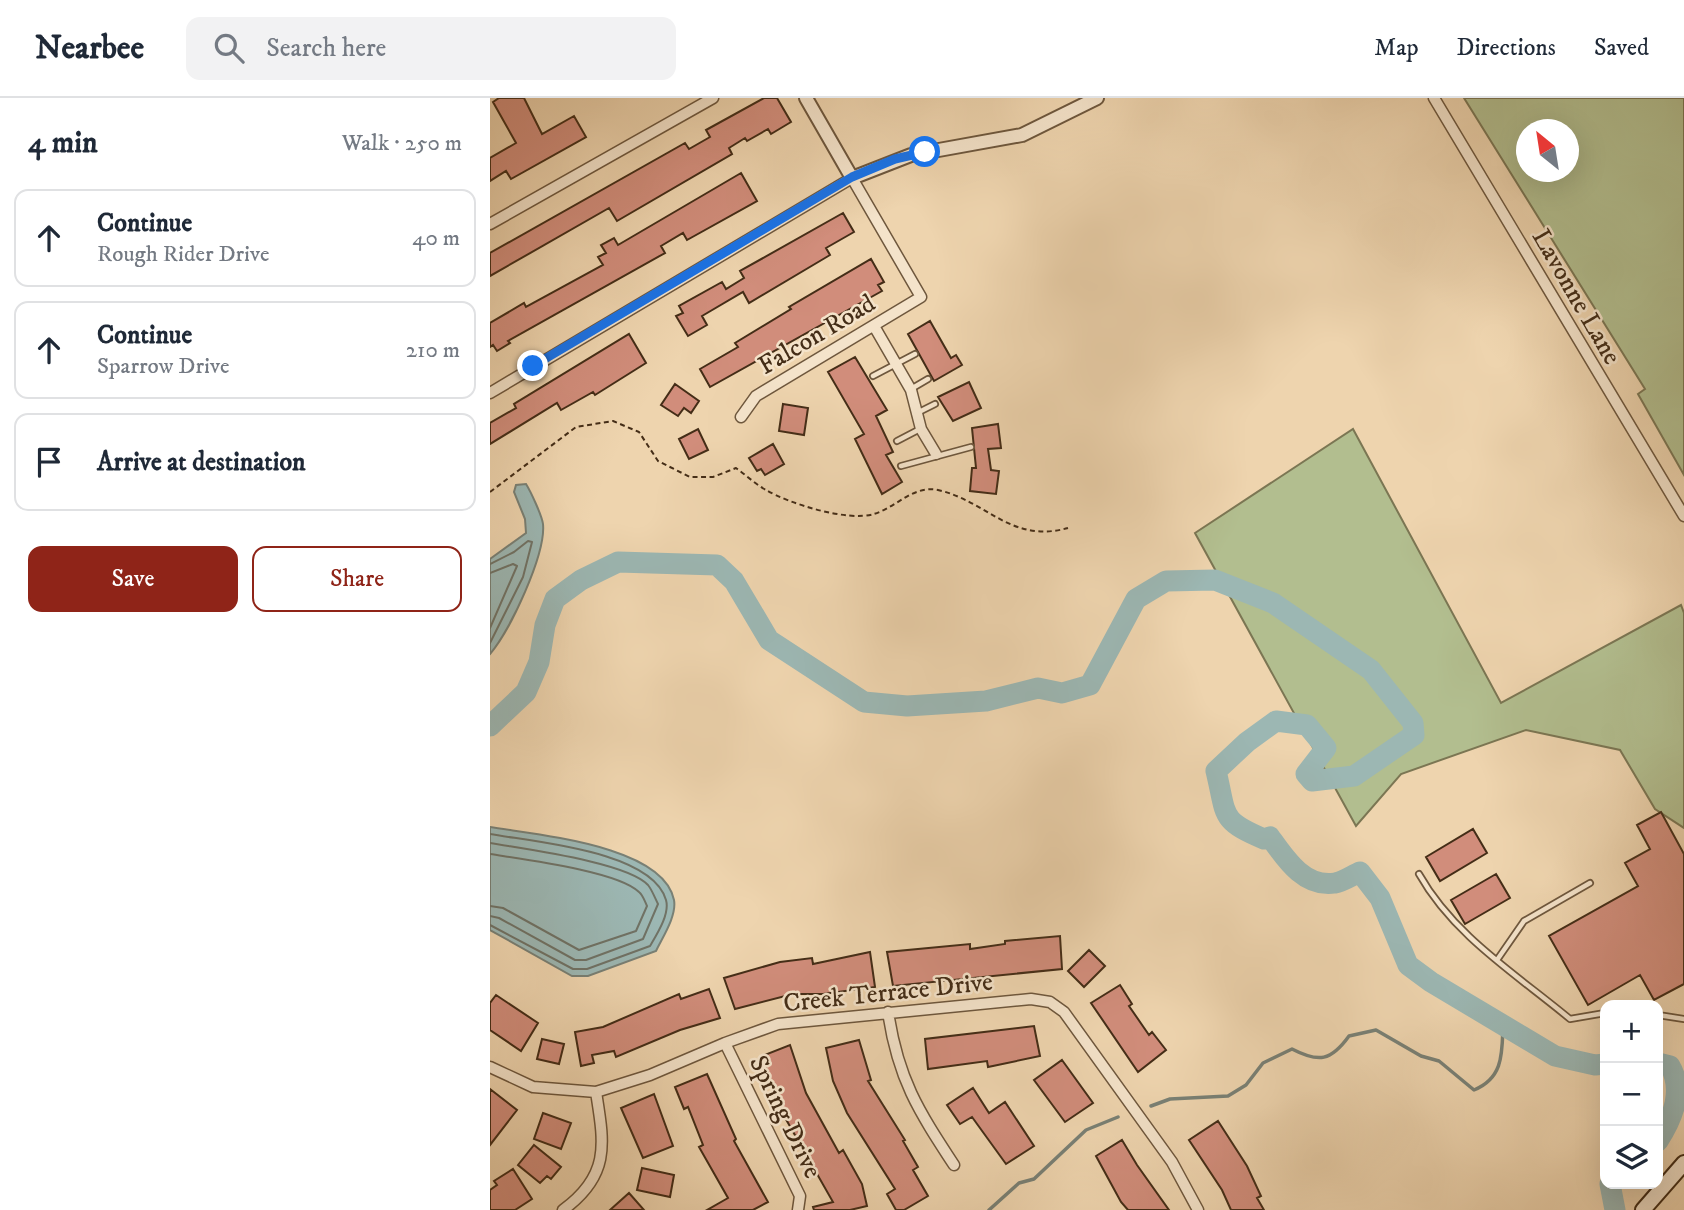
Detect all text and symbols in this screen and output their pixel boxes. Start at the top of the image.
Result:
search box [186,17,676,80]
text: Nearbee [35,28,144,69]
icon: search [210,29,248,67]
text: Search here [266,32,386,65]
text: Map [1374,33,1419,63]
text: Directions [1457,33,1556,63]
text: Saved [1594,33,1649,63]
north arrow [1516,119,1579,182]
text: 4 min [28,125,98,162]
text: Walk · 250 m [342,129,462,158]
route start [909,136,940,167]
text: Continue [97,207,192,240]
icon: ahead [30,219,68,257]
street label: Lavonne Lane [1524,223,1628,371]
text: 40 m [412,224,460,253]
text: Rough Rider Drive [97,240,270,269]
street label: Falcon Road [752,287,882,383]
text: Continue [97,319,192,352]
icon: ahead [30,331,68,369]
text: 210 m [406,336,460,365]
route end [517,350,548,381]
text: Sparrow Drive [97,352,230,381]
icon: arrive [30,443,68,481]
text: Arrive at destination [97,446,306,479]
button: Save [28,546,238,612]
button: Share [252,546,462,612]
street label: Creek Terrace Drive [782,966,994,1020]
map controls [1600,1000,1663,1189]
button: + [1600,1000,1663,1063]
street label: Spring Drive [741,1050,829,1184]
button: − [1600,1063,1663,1126]
button: layers [1600,1126,1663,1189]

